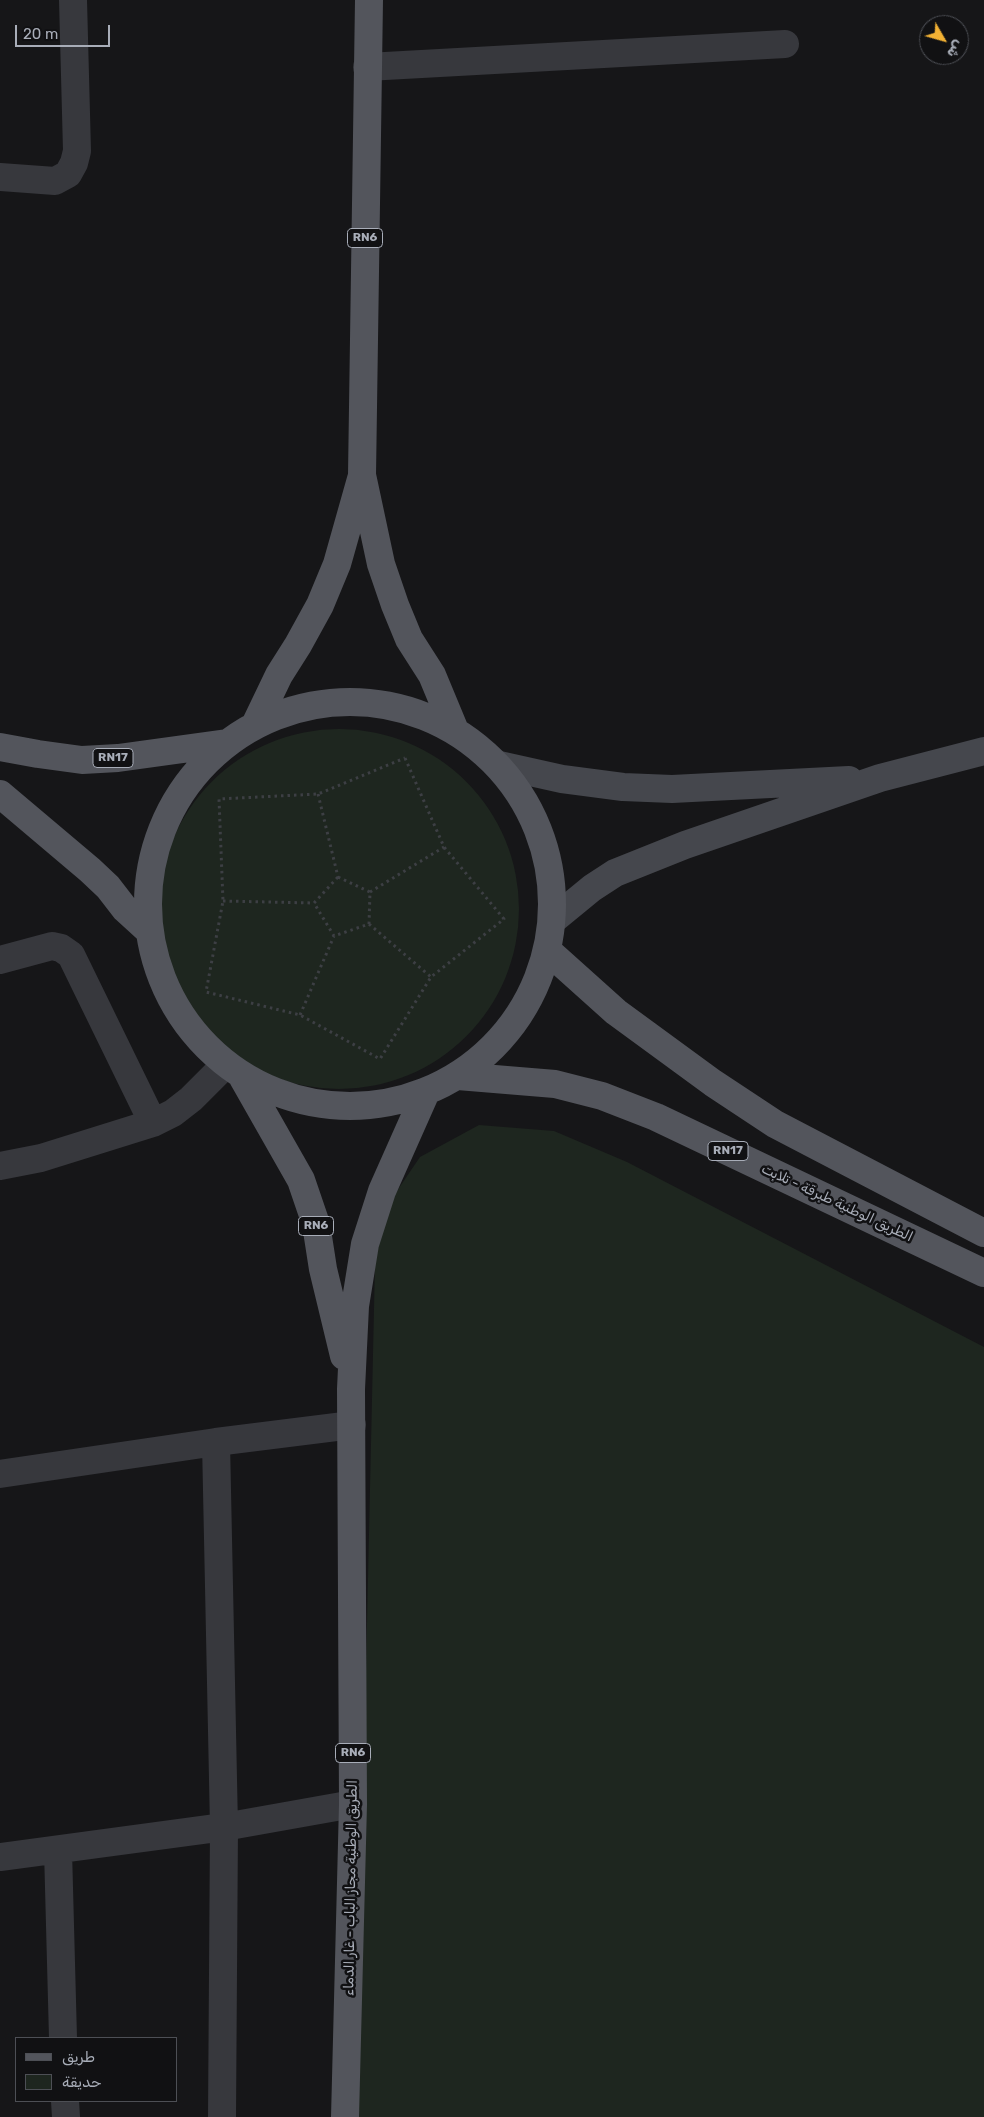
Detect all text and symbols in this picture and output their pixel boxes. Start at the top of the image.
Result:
scale bar [18,15,112,47]
north arrow [919,15,969,65]
text: 20 m [23,25,58,43]
text: ش [943,37,968,61]
road number: RN6 [348,228,382,248]
road number: RN17 [93,748,133,768]
road number: RN17 [708,1142,748,1160]
street label: الطريق الوطنية طبرقة - تلابت [759,1160,915,1246]
road number: RN6 [298,1216,334,1236]
road number: RN6 [336,1744,370,1762]
street label: الطريق الوطنية مجاز الباب - غار الدماء [341,1780,361,1996]
legend [15,2037,178,2102]
text: طريق [62,2048,95,2066]
text: حديقة [62,2073,102,2091]

